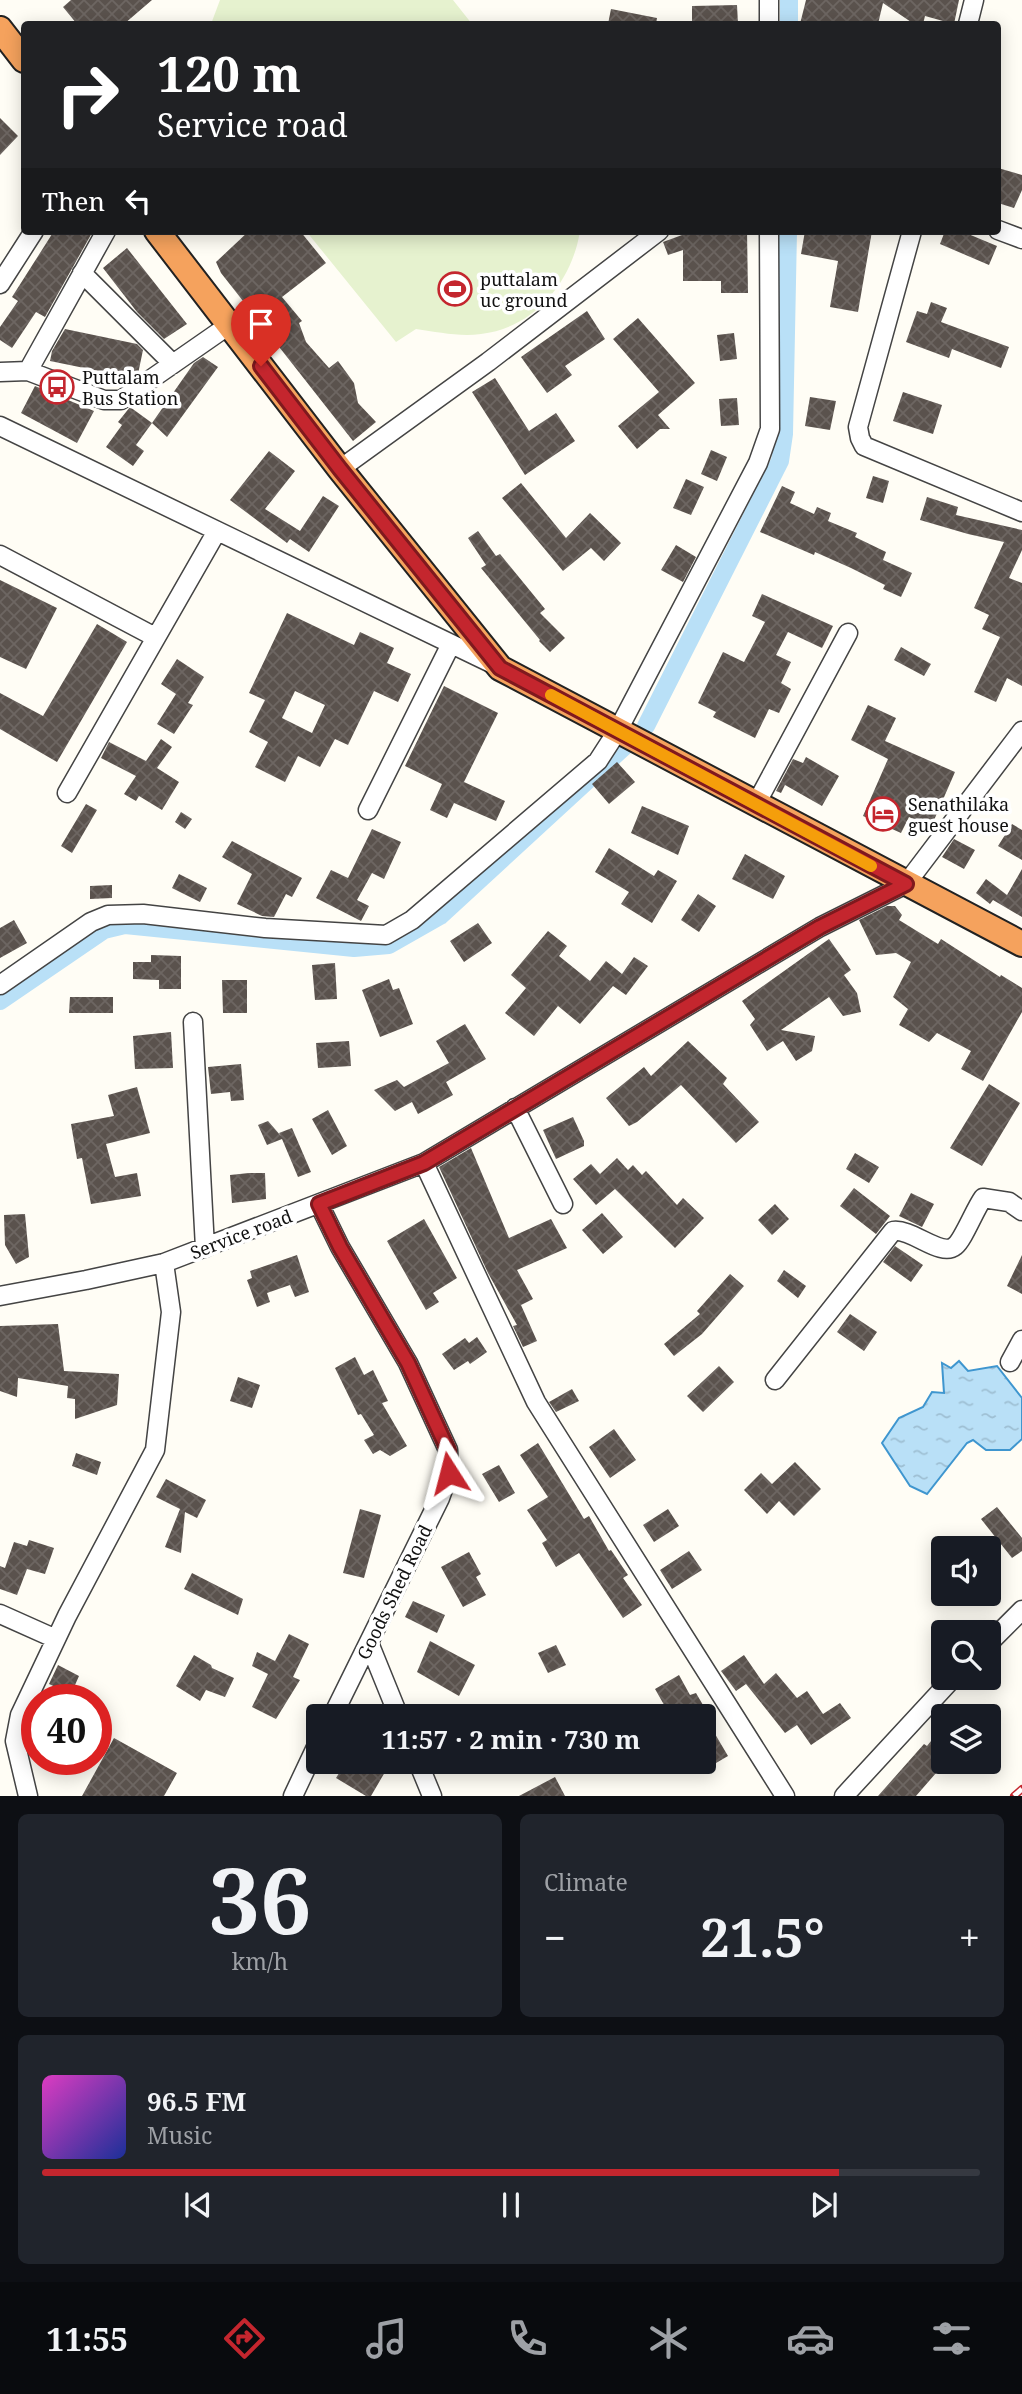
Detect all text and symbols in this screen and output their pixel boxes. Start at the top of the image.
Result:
text: 120 m [157,40,301,106]
icon: right [42,49,133,140]
text: Service road [157,103,348,146]
icon: left [119,182,157,220]
text: Then [42,183,105,219]
place label: puttalam uc ground [480,267,568,312]
sports icon: puttalam uc ground [436,270,474,308]
pin [231,294,291,366]
icon: arrive [242,305,280,343]
place label: Puttalam Bus Station [82,365,179,410]
bus stop icon: Puttalam Bus Station [38,368,76,406]
place label: Senathilaka guest house [908,792,1009,837]
hotel icon: Senathilaka guest house [864,795,902,833]
street label: Service road [187,1204,295,1264]
position arrow [412,1436,486,1510]
street label: Goods Shed Road [351,1520,437,1664]
map controls [931,1536,1001,1774]
button: sound [931,1536,1001,1606]
button: search [931,1620,1001,1690]
speed limit sign: 40 [21,1684,112,1775]
button: layers [931,1704,1001,1774]
text: 11:57 · 2 min · 730 m [381,1721,641,1757]
text: 36 [209,1837,311,1961]
text: Climate [544,1866,628,1898]
text: 21.5° [700,1901,825,1972]
text: − [544,1911,566,1963]
text: + [959,1911,980,1963]
text: km/h [232,1945,288,1977]
text: 96.5 FM [147,2083,246,2119]
text: Music [147,2119,212,2151]
icon: previous [179,2186,217,2224]
icon: pause [492,2186,530,2224]
icon: next [805,2186,843,2224]
icon: directions [220,2314,269,2363]
icon: music [362,2314,411,2363]
icon: phone [503,2314,552,2363]
icon: climate [644,2314,693,2363]
icon: car [786,2314,835,2363]
icon: filters [927,2314,976,2363]
text: 11:55 [46,2317,128,2360]

